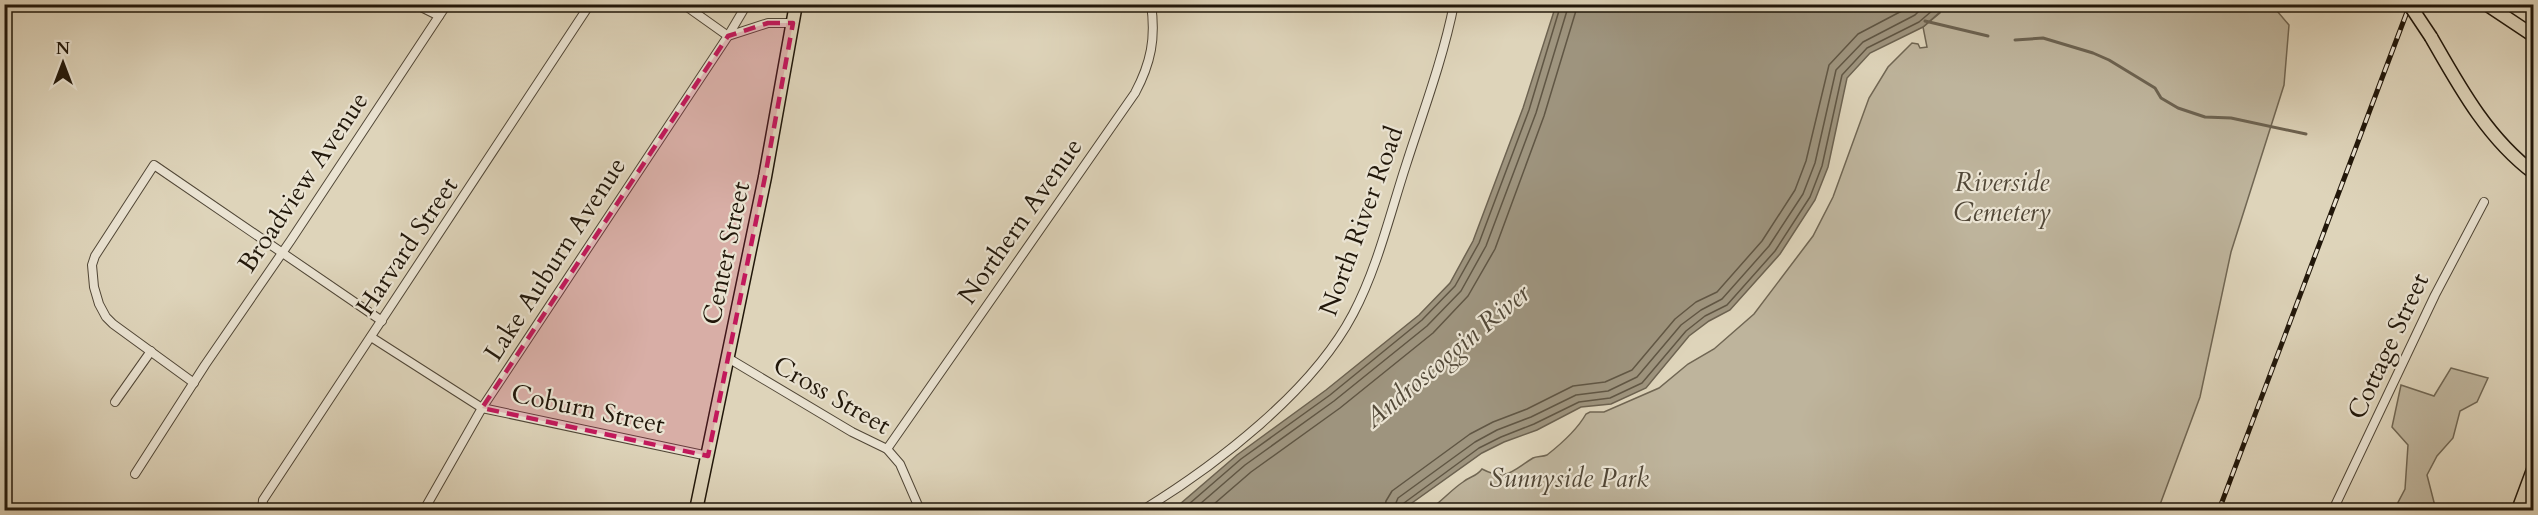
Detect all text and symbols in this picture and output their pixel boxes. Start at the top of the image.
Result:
north arrow [33,33,93,93]
text: N [56,38,70,60]
street label: Broadview Avenue [230,85,376,279]
street label: North River Road [1311,121,1412,321]
street label: Northern Avenue [950,131,1090,311]
street label: Lake Auburn Avenue [476,150,634,368]
park label: Riverside Cemetery [1953,165,2051,230]
street label: Harvard Street [348,170,466,322]
street label: Center Street [694,178,758,328]
street label: Cottage Street [2339,267,2437,425]
water label: Androscoggin River [1355,275,1539,437]
street label: Cross Street [767,347,897,443]
street label: Coburn Street [508,376,668,442]
park label: Sunnyside Park [1489,461,1649,496]

